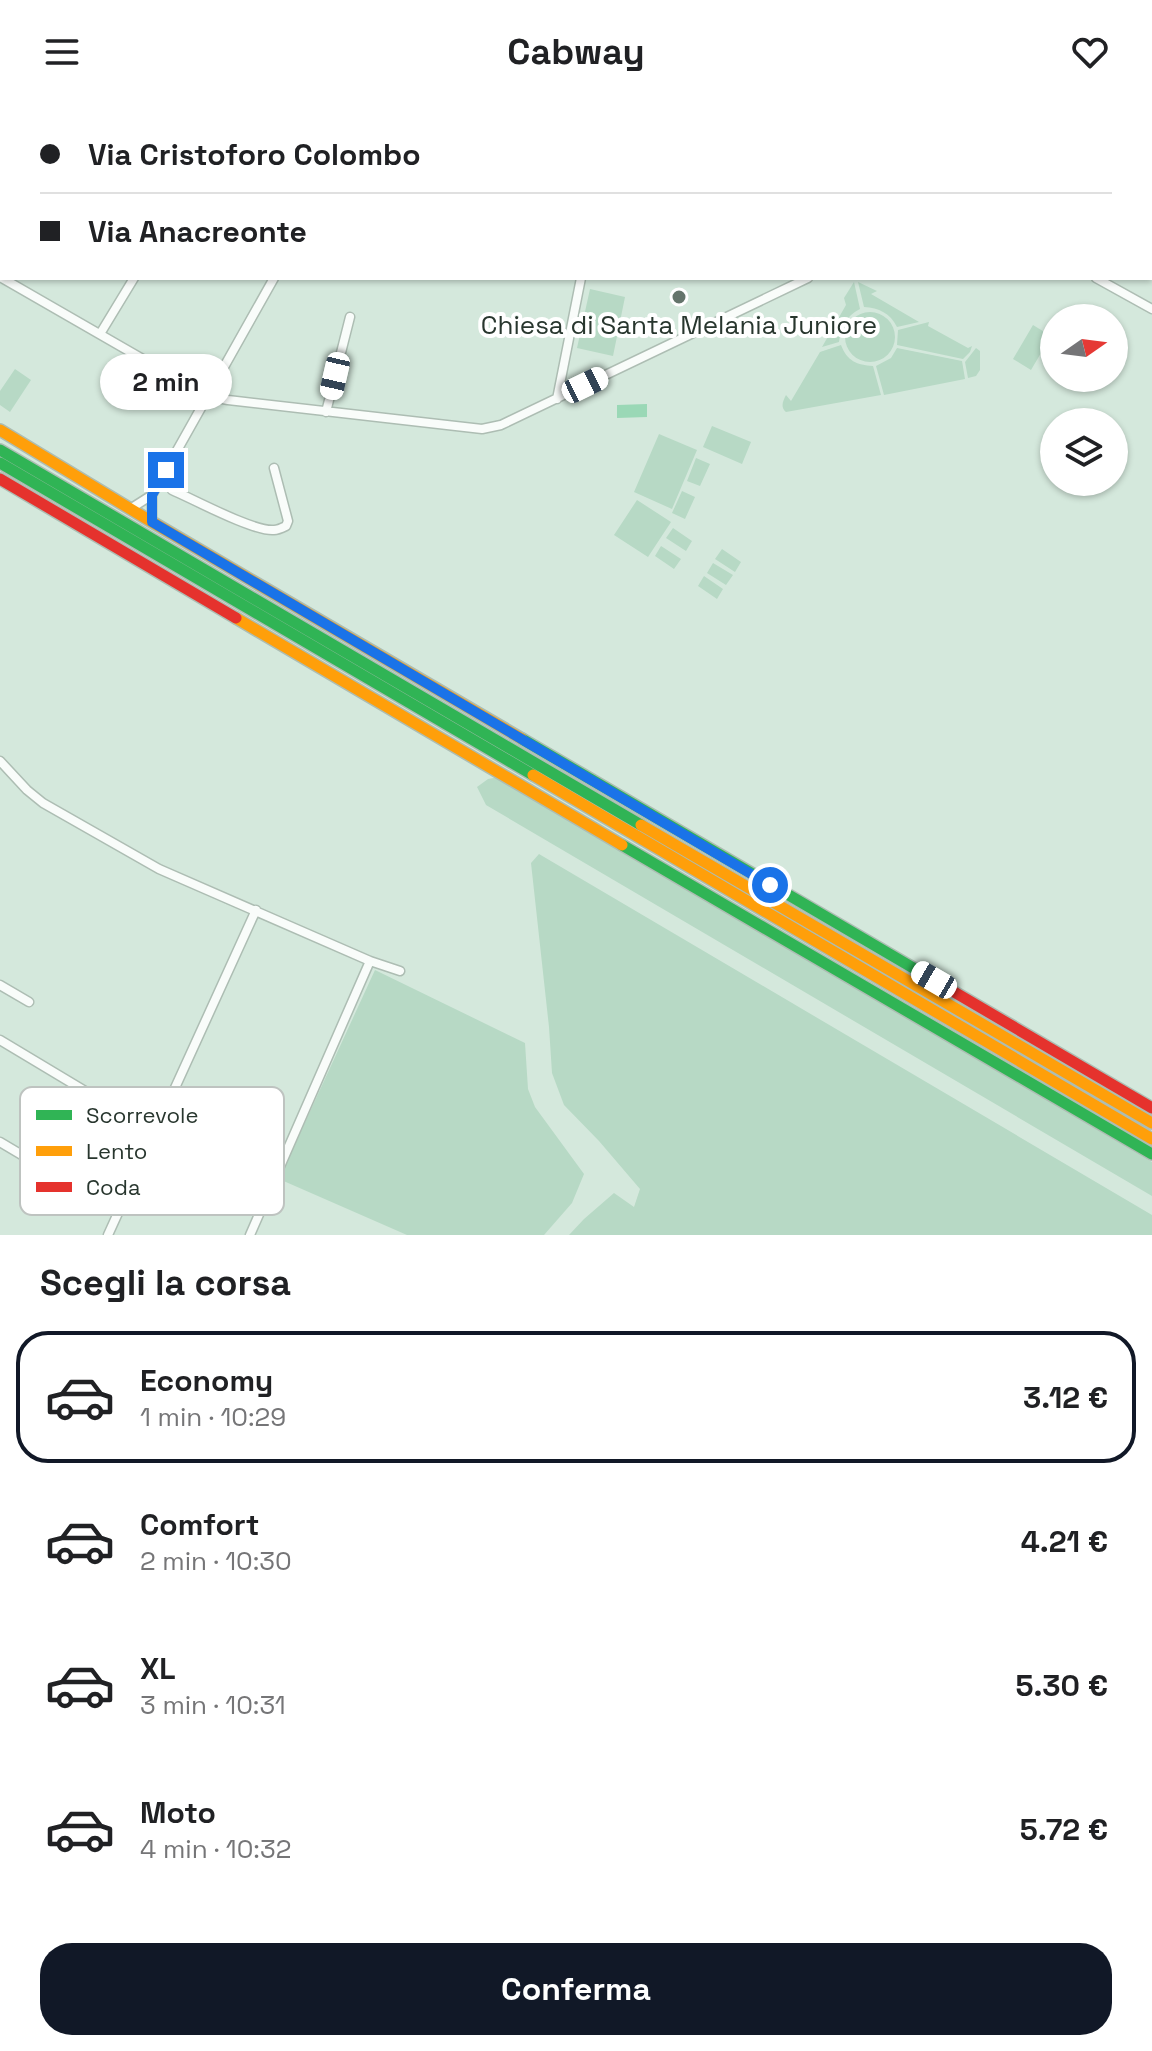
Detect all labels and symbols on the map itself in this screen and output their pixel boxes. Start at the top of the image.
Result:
marker: Chiesa di Santa Melania Juniore [670,288,688,306]
north arrow [1040,304,1128,392]
place label: Chiesa di Santa Melania Juniore [481,308,877,342]
car [318,350,352,402]
callout: 2 min [100,354,232,410]
car [558,364,612,406]
route end [148,452,184,488]
route start [752,867,788,903]
car [907,958,961,1002]
legend [20,1087,284,1215]
text: Scorrevole [86,1101,198,1129]
text: Lento [86,1137,147,1165]
text: Coda [86,1173,141,1201]

